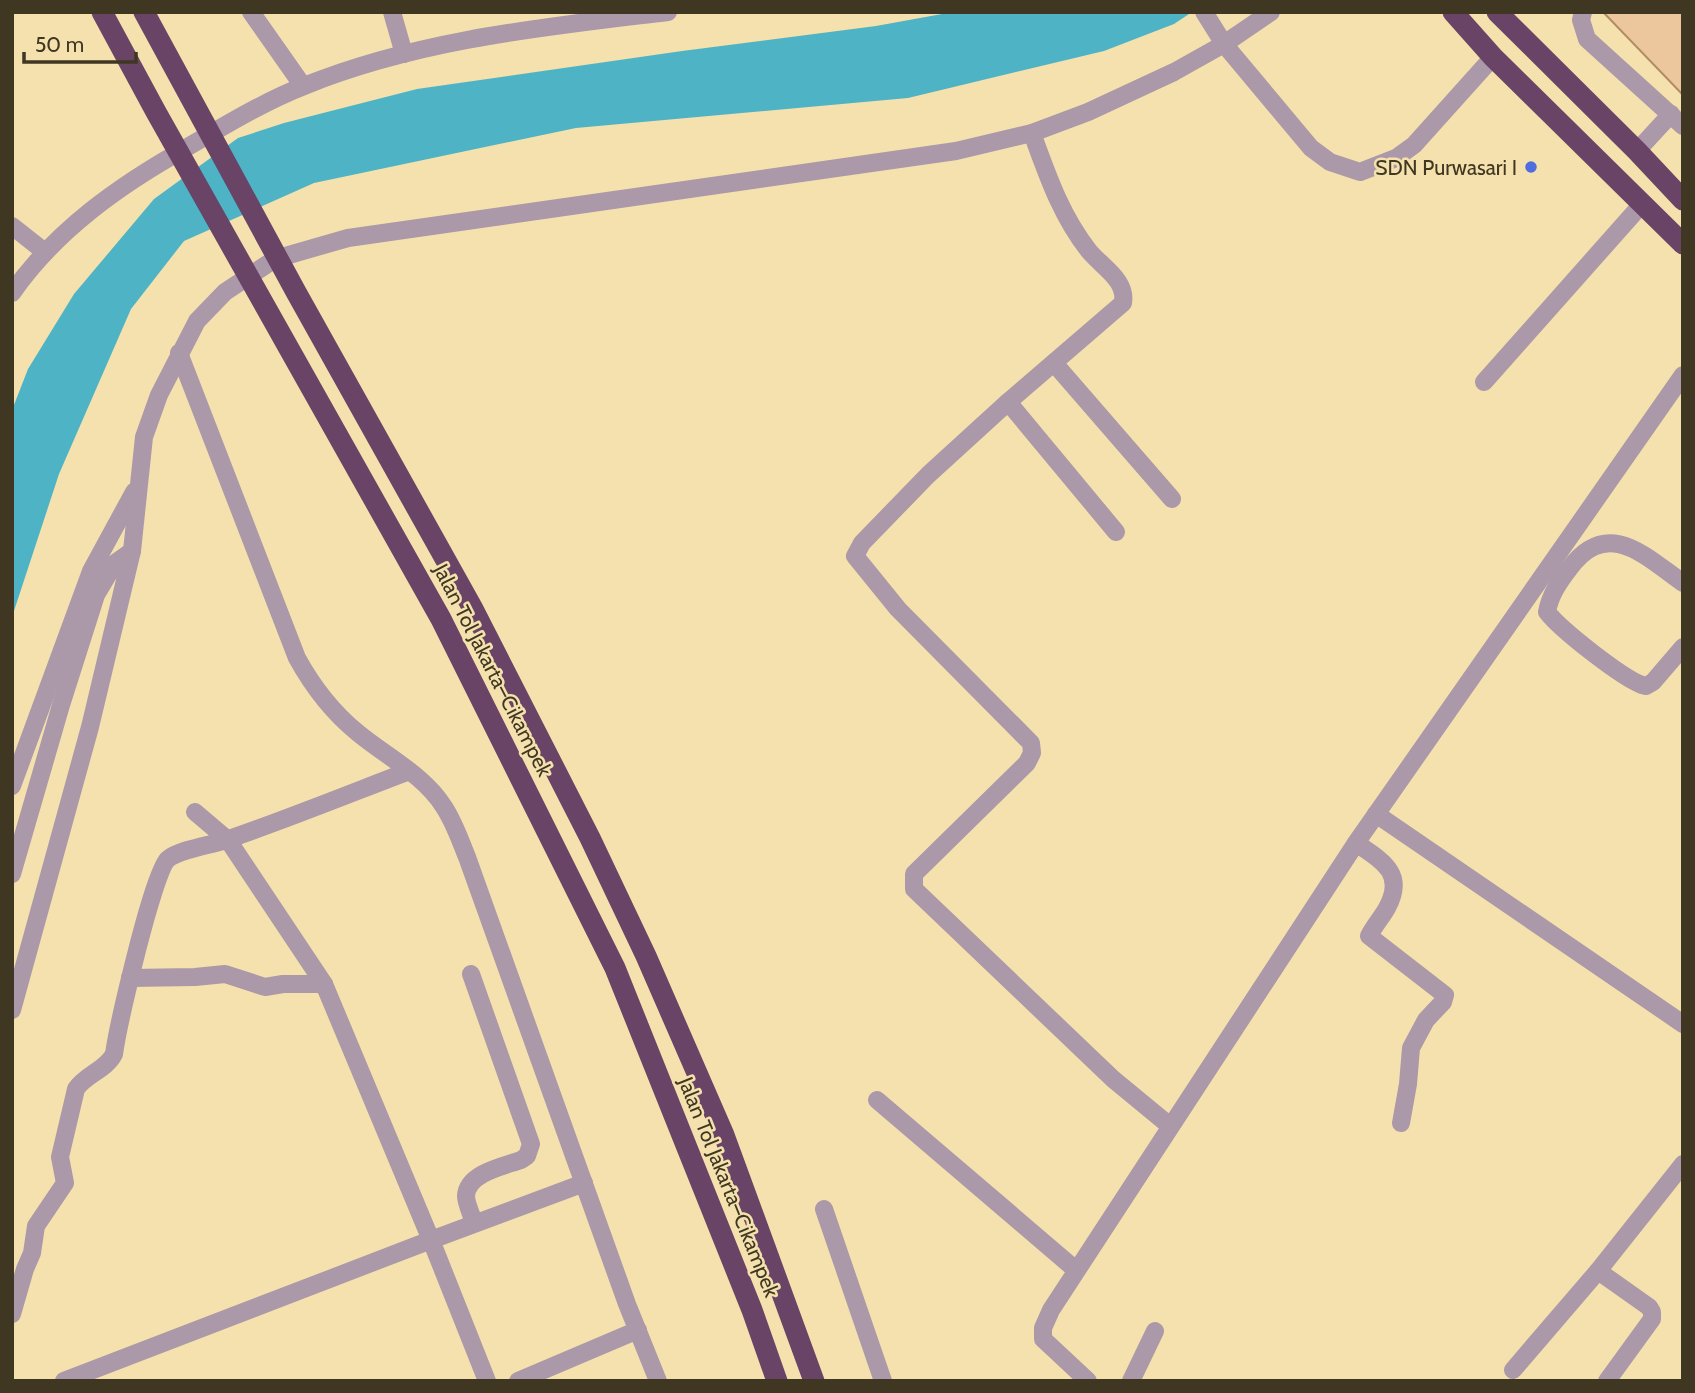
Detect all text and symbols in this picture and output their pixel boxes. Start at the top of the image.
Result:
scale bar [24,21,136,65]
text: 50 m [35,32,84,57]
place label: SDN Purwasari I [1375,155,1517,180]
marker: SDN Purwasari I [1523,159,1539,175]
street label: Jalan Tol Jakarta–Cikampek [428,559,558,781]
street label: Jalan Tol Jakarta–Cikampek [673,1072,785,1301]

